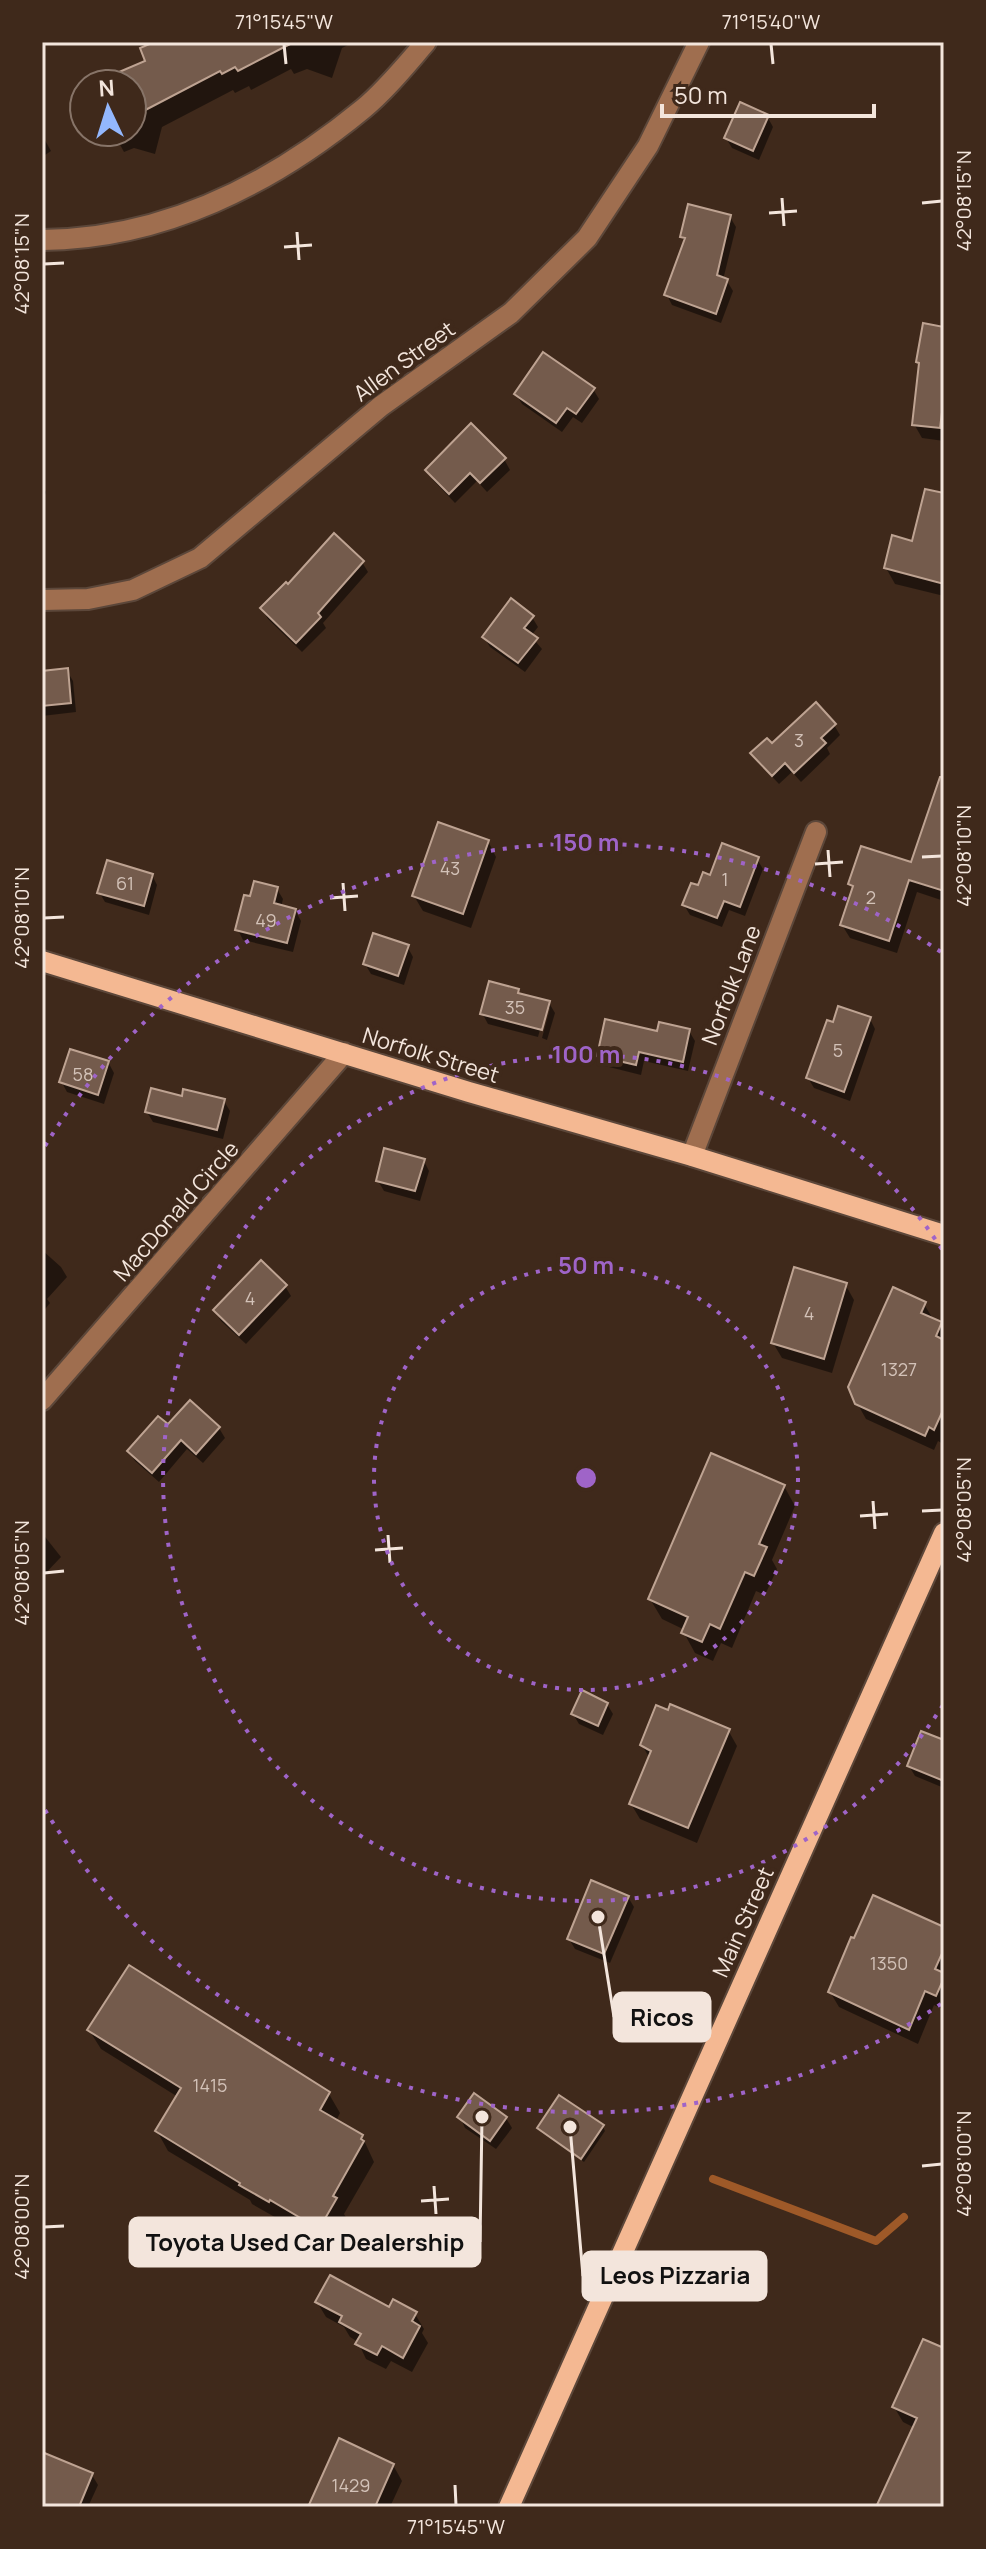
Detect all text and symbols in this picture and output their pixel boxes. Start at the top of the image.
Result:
text: 71°15'45"W [235,8,333,35]
text: 71°15'40"W [722,8,821,35]
north arrow [68,68,148,148]
scale bar [662,68,874,118]
text: N [98,73,116,104]
text: 50 m [674,78,728,111]
text: 42°08'15"N [950,150,977,252]
text: 42°08'15"N [8,213,35,315]
street label: Allen Street [347,314,461,408]
house number: 3 [794,728,804,752]
text: 42°08'10"N [950,805,977,907]
text: 150 m [553,825,619,858]
house number: 43 [440,856,460,880]
text: 42°08'10"N [8,867,35,969]
house number: 1 [721,867,729,891]
house number: 61 [116,871,134,895]
house number: 2 [866,885,876,909]
house number: 49 [255,908,277,932]
street label: Norfolk Lane [694,921,768,1049]
house number: 35 [505,995,525,1019]
street label: Norfolk Street [359,1020,503,1090]
text: 100 m [552,1037,620,1070]
house number: 5 [833,1038,843,1062]
house number: 58 [73,1062,93,1086]
street label: MacDonald Circle [107,1134,245,1288]
text: 50 m [558,1248,614,1281]
house number: 4 [245,1286,255,1310]
house number: 4 [804,1301,814,1325]
house number: 1327 [881,1357,917,1381]
text: 42°08'05"N [950,1457,977,1563]
centre of rings [572,1464,600,1492]
text: 42°08'05"N [8,1520,35,1626]
street label: Main Street [705,1862,781,1982]
house number: 1350 [870,1951,908,1975]
callout: Ricos [614,1993,710,2041]
text: Ricos [630,2000,694,2033]
house number: 1415 [192,2073,228,2097]
text: 42°08'00"N [950,2111,977,2217]
text: 42°08'00"N [8,2174,35,2280]
callout: Toyota Used Car Dealership [130,2218,480,2266]
text: Toyota Used Car Dealership [146,2225,464,2258]
callout: Leos Pizzaria [583,2252,766,2300]
text: Leos Pizzaria [600,2258,750,2291]
house number: 1429 [331,2473,371,2497]
text: 71°15'45"W [407,2513,505,2540]

